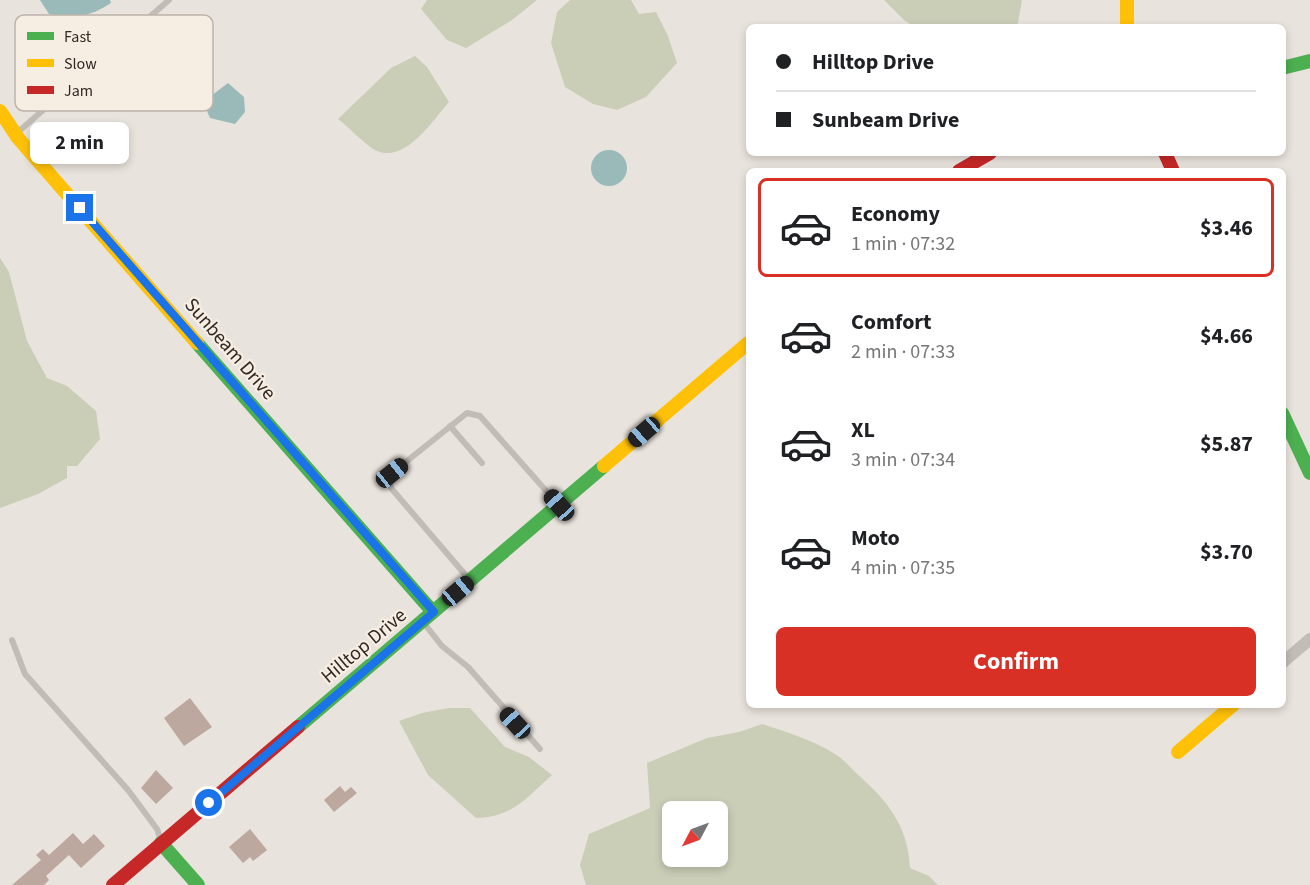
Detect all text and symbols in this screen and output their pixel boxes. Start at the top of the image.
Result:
legend [15,15,213,111]
text: Fast [64,26,92,48]
text: Hilltop Drive [812,46,934,78]
text: Slow [64,53,97,75]
text: Jam [64,80,93,102]
text: Sunbeam Drive [812,104,959,136]
callout: 2 min [31,121,130,163]
text: 2 min [55,129,104,157]
route end [66,194,93,221]
text: Economy [851,198,940,230]
icon: car [779,201,833,255]
text: $3.46 [1200,212,1253,244]
text: 1 min · 07:32 [851,230,955,258]
street label: Sunbeam Drive [178,292,282,406]
text: Comfort [851,306,932,338]
icon: car [779,309,833,363]
text: $4.66 [1200,320,1253,352]
text: 2 min · 07:33 [851,338,955,366]
car [625,413,663,451]
text: XL [851,414,875,446]
icon: car [779,417,833,471]
text: $5.87 [1200,428,1253,460]
text: 3 min · 07:34 [851,446,955,474]
car [372,455,412,491]
car [540,486,578,524]
text: Moto [851,522,900,554]
icon: car [779,525,833,579]
text: $3.70 [1200,536,1253,568]
text: 4 min · 07:35 [851,554,955,582]
car [438,573,478,609]
street label: Hilltop Drive [315,602,413,690]
button: Confirm [776,627,1256,696]
car [496,704,534,742]
route start [195,789,222,816]
north arrow [662,801,728,867]
map controls [662,801,728,867]

